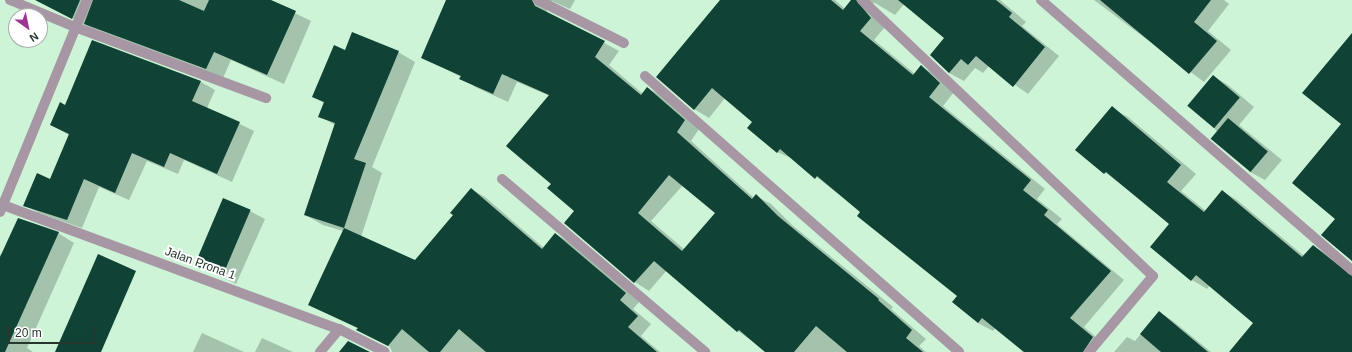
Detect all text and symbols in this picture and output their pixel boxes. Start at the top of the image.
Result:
north arrow [8,8,48,48]
text: N [27,30,41,44]
street label: Jalan Prona 1 [163,245,237,283]
scale bar [10,318,98,344]
text: 20 m [15,326,42,340]

